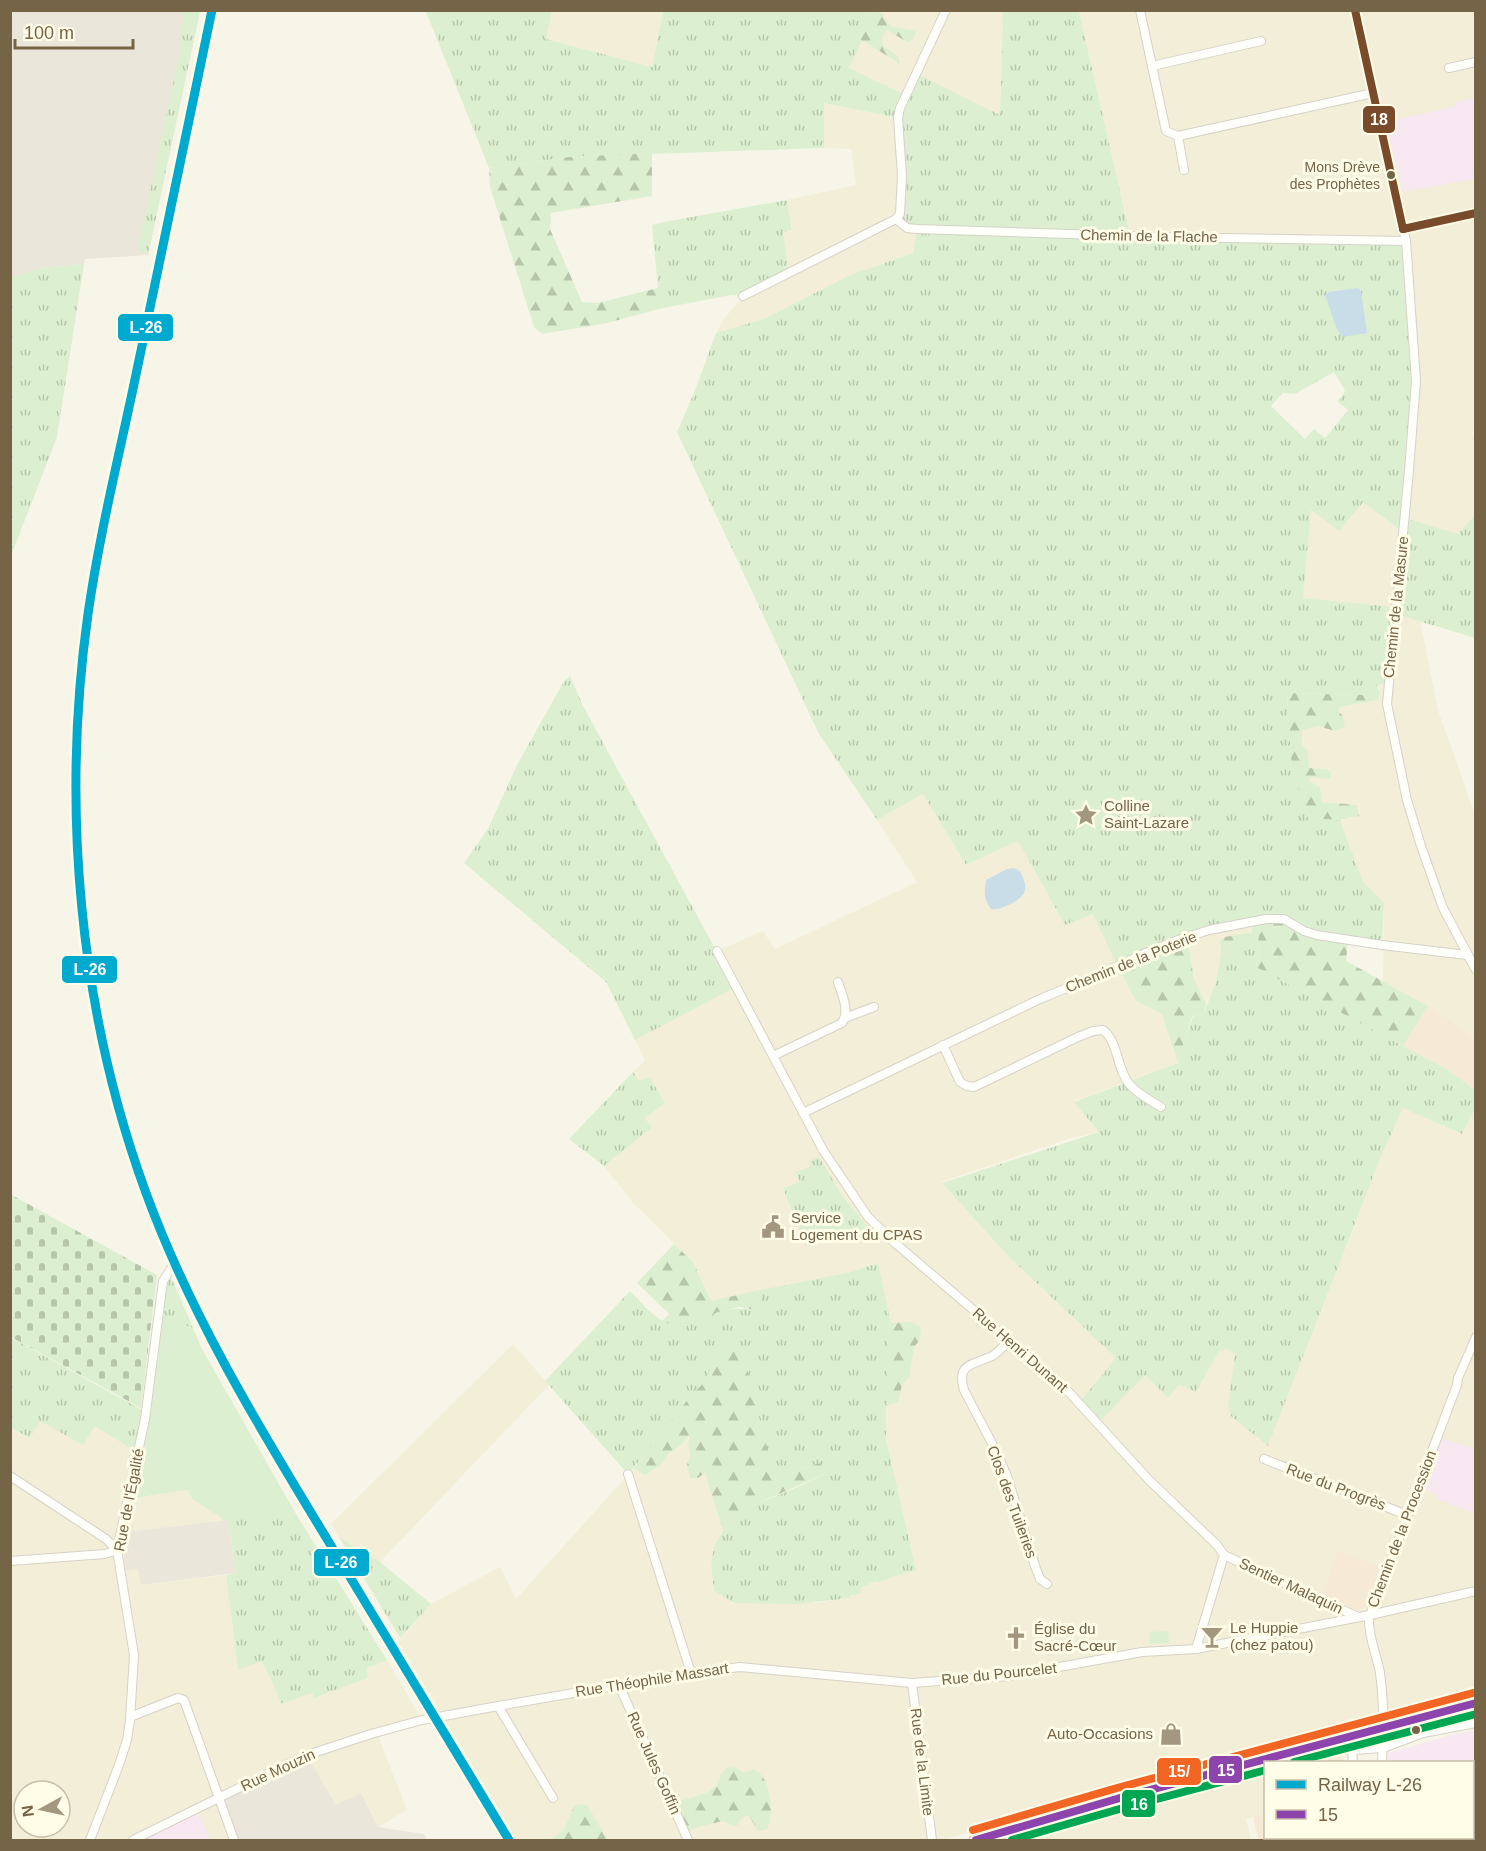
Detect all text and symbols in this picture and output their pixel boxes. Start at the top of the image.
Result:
scale bar [15,12,134,50]
text: 100 m [24,23,74,43]
line badge: 18 [1362,105,1396,134]
text: 18 [1370,111,1388,128]
place label: Mons Drève des Prophètes [1290,159,1380,192]
marker: Mons Drève des Prophètes [1385,169,1397,181]
street label: Chemin de la Flache [1080,226,1218,245]
line badge: L-26 [117,313,174,342]
text: L-26 [130,319,163,336]
street label: Chemin de la Masure [1380,535,1411,679]
place label: Colline Saint-Lazare [1104,797,1189,831]
place icon: Colline Saint-Lazare [1073,802,1099,828]
street label: Chemin de la Poterie [1063,927,1199,996]
line badge: L-26 [61,955,118,984]
text: L-26 [74,961,107,978]
place label: Service Logement du CPAS [791,1209,922,1243]
public building icon: Service Logement du CPAS [760,1214,786,1240]
street label: Rue Henri Dunant [969,1304,1072,1396]
street label: Clos des Tuileries [984,1443,1041,1560]
street label: Rue de l'Égalité [110,1447,147,1553]
street label: Chemin de la Procession [1364,1448,1439,1610]
street label: Rue du Progrès [1284,1460,1388,1513]
line badge: L-26 [313,1548,370,1577]
text: L-26 [325,1554,358,1571]
street label: Sentier Malaquin [1237,1554,1346,1617]
place label: Le Huppie (chez patou) [1230,1619,1313,1653]
place label: Église du Sacré-Cœur [1034,1620,1117,1654]
bar icon: Le Huppie (chez patou) [1199,1624,1225,1650]
church icon: Église du Sacré-Cœur [1003,1625,1029,1651]
street label: Rue Théophile Massart [574,1659,731,1700]
street label: Rue du Pourcelet [940,1659,1058,1688]
street label: Rue de la Limite [907,1707,938,1817]
street label: Rue Jules Goffin [624,1709,685,1817]
shop icon: Auto-Occasions [1158,1721,1184,1747]
unlabelled marker [1410,1724,1422,1736]
place label: Auto-Occasions [1047,1725,1153,1742]
street label: Rue Mouzin [238,1745,318,1794]
line badge: 15 [1208,1755,1243,1784]
line badge: 15/ [1156,1757,1202,1786]
legend [1264,1761,1474,1839]
text: 15 [1217,1762,1235,1779]
text: 15/ [1168,1763,1191,1780]
text: Railway L-26 [1318,1775,1422,1795]
north arrow [12,1779,72,1839]
line badge: 16 [1121,1789,1156,1818]
text: 16 [1130,1796,1148,1813]
text: N [18,1804,37,1818]
text: 15 [1318,1805,1338,1825]

